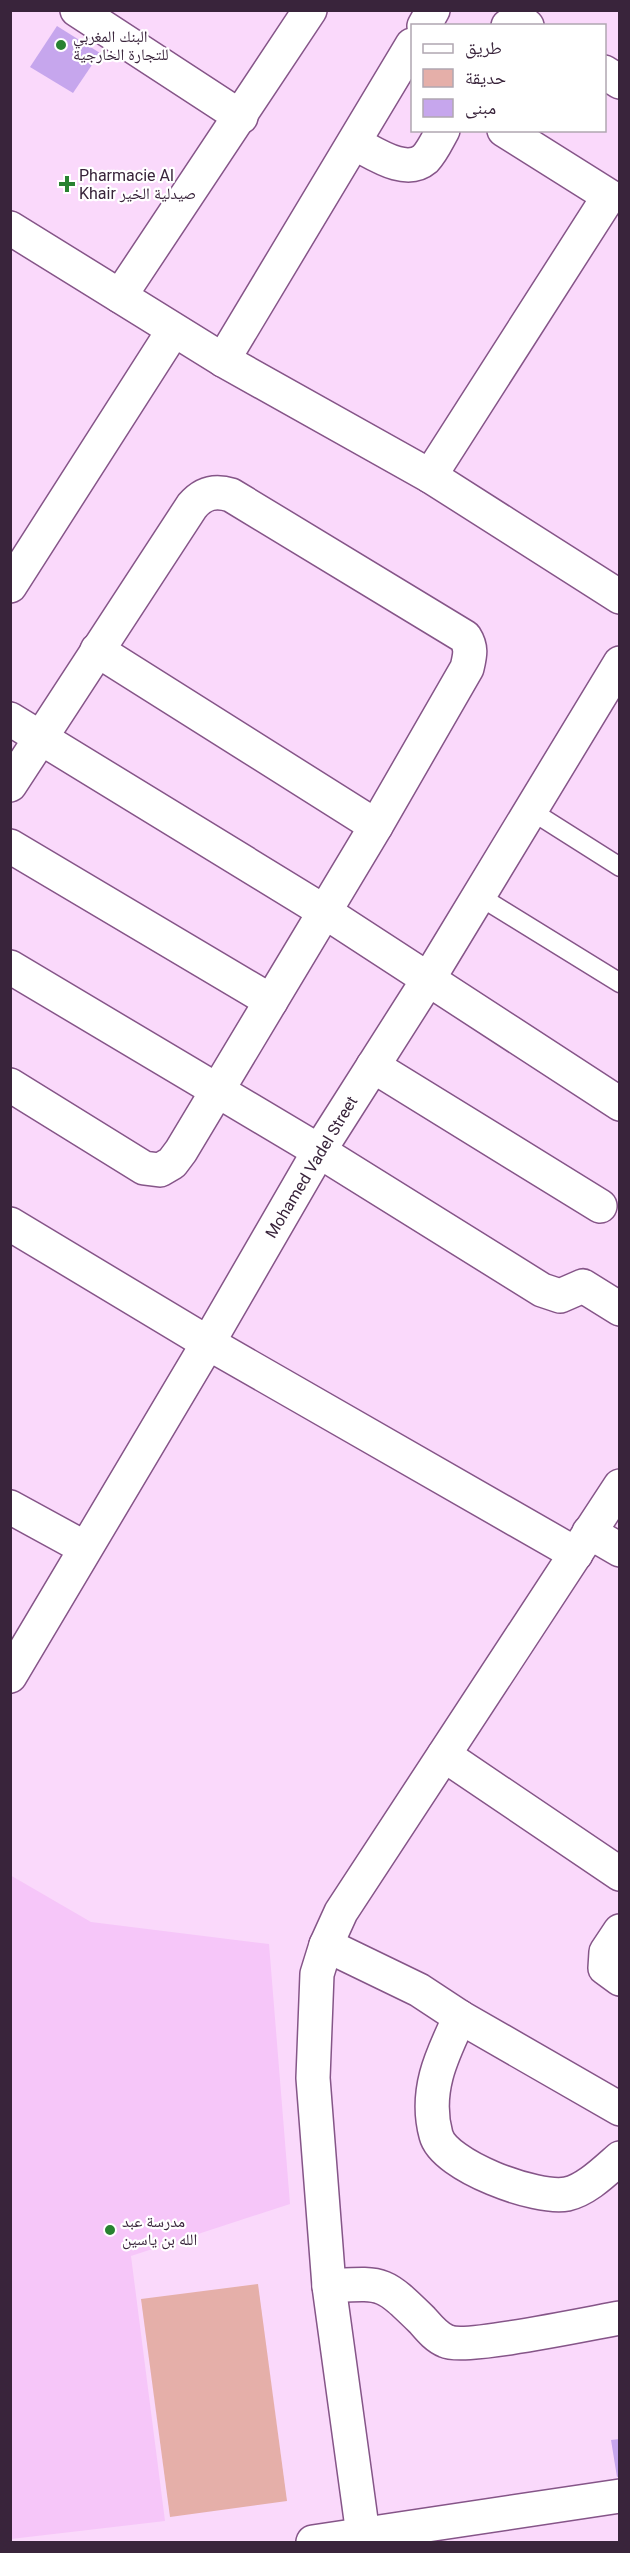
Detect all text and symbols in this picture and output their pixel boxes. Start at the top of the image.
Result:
legend [411,24,606,132]
place label: البنك المغربي للتجارة الخارجية [73,27,169,64]
text: طريق [465,37,502,59]
marker: البنك المغربي للتجارة الخارجية [54,38,68,52]
text: حديقة [465,67,506,88]
text: مبنى [465,97,496,119]
place label: Pharmacie Al Khair صيدلية الخير [79,166,196,203]
marker: Pharmacie Al Khair صيدلية الخير [60,177,74,191]
street label: Mohamed Vadel Street [262,1093,361,1242]
place label: مدرسة عبد الله بن ياسين [122,2212,197,2250]
marker: مدرسة عبد الله بن ياسين [103,2223,117,2237]

